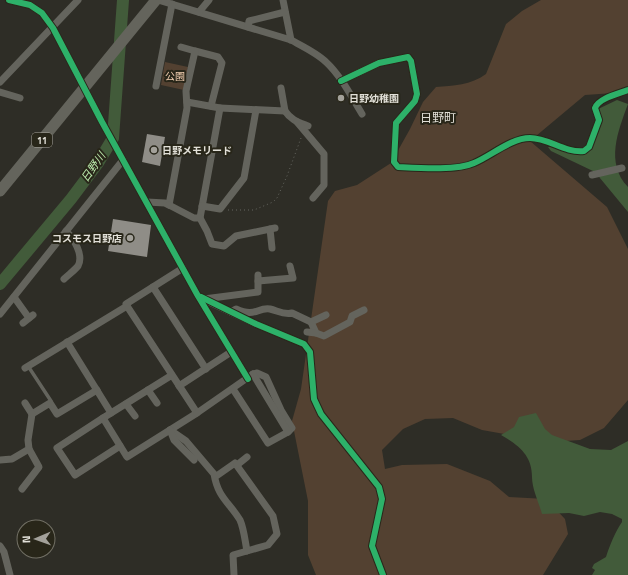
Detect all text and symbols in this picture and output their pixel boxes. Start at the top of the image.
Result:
park label: 公園 [165,69,185,84]
place label: 日野幼稚園 [349,91,399,106]
marker: 日野幼稚園 [336,93,346,103]
district label: 日野町 [420,108,456,127]
road number: 11 [32,133,52,147]
place label: 日野メモリード [162,143,232,158]
marker: 日野メモリード [149,145,159,155]
water label: 日野川 [77,148,110,185]
place label: コスモス日野店 [52,231,122,246]
marker: コスモス日野店 [125,233,135,243]
north arrow [16,519,56,559]
text: N [18,535,34,543]

